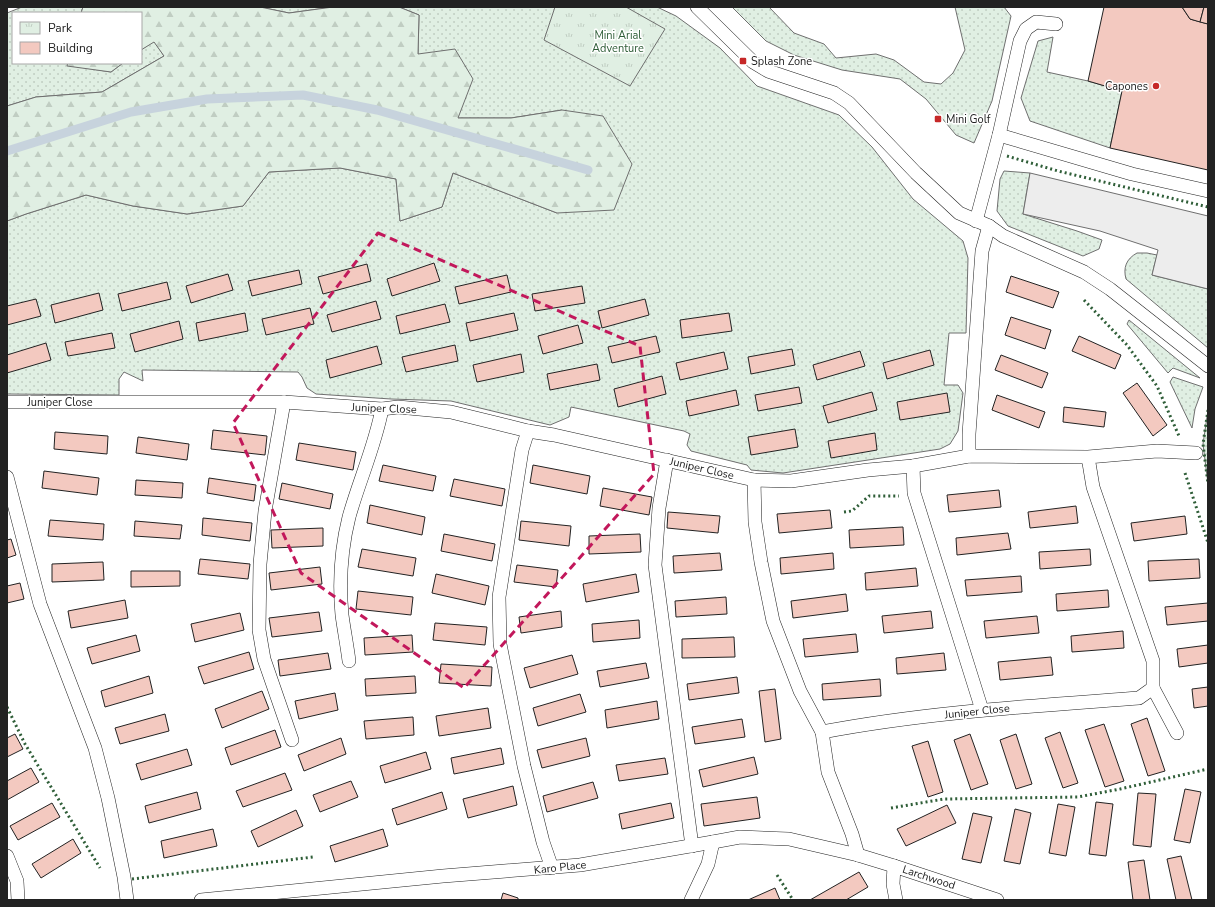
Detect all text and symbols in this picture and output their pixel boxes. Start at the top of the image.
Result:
legend [12,12,142,64]
text: Park [48,20,73,36]
park label: Mini Arial Adventure [592,28,644,56]
text: Building [48,40,93,56]
place label: Splash Zone [751,54,812,69]
marker: Splash Zone [738,56,748,66]
place label: Capones [1105,79,1148,94]
marker: Capones [1151,81,1161,91]
place label: Mini Golf [946,112,991,127]
marker: Mini Golf [933,114,943,124]
street label: Juniper Close [26,395,93,410]
street label: Juniper Close [350,400,417,417]
street label: Juniper Close [667,454,736,483]
street label: Juniper Close [943,701,1011,722]
street label: Karo Place [533,857,587,878]
street label: Larchwood [900,862,957,893]

